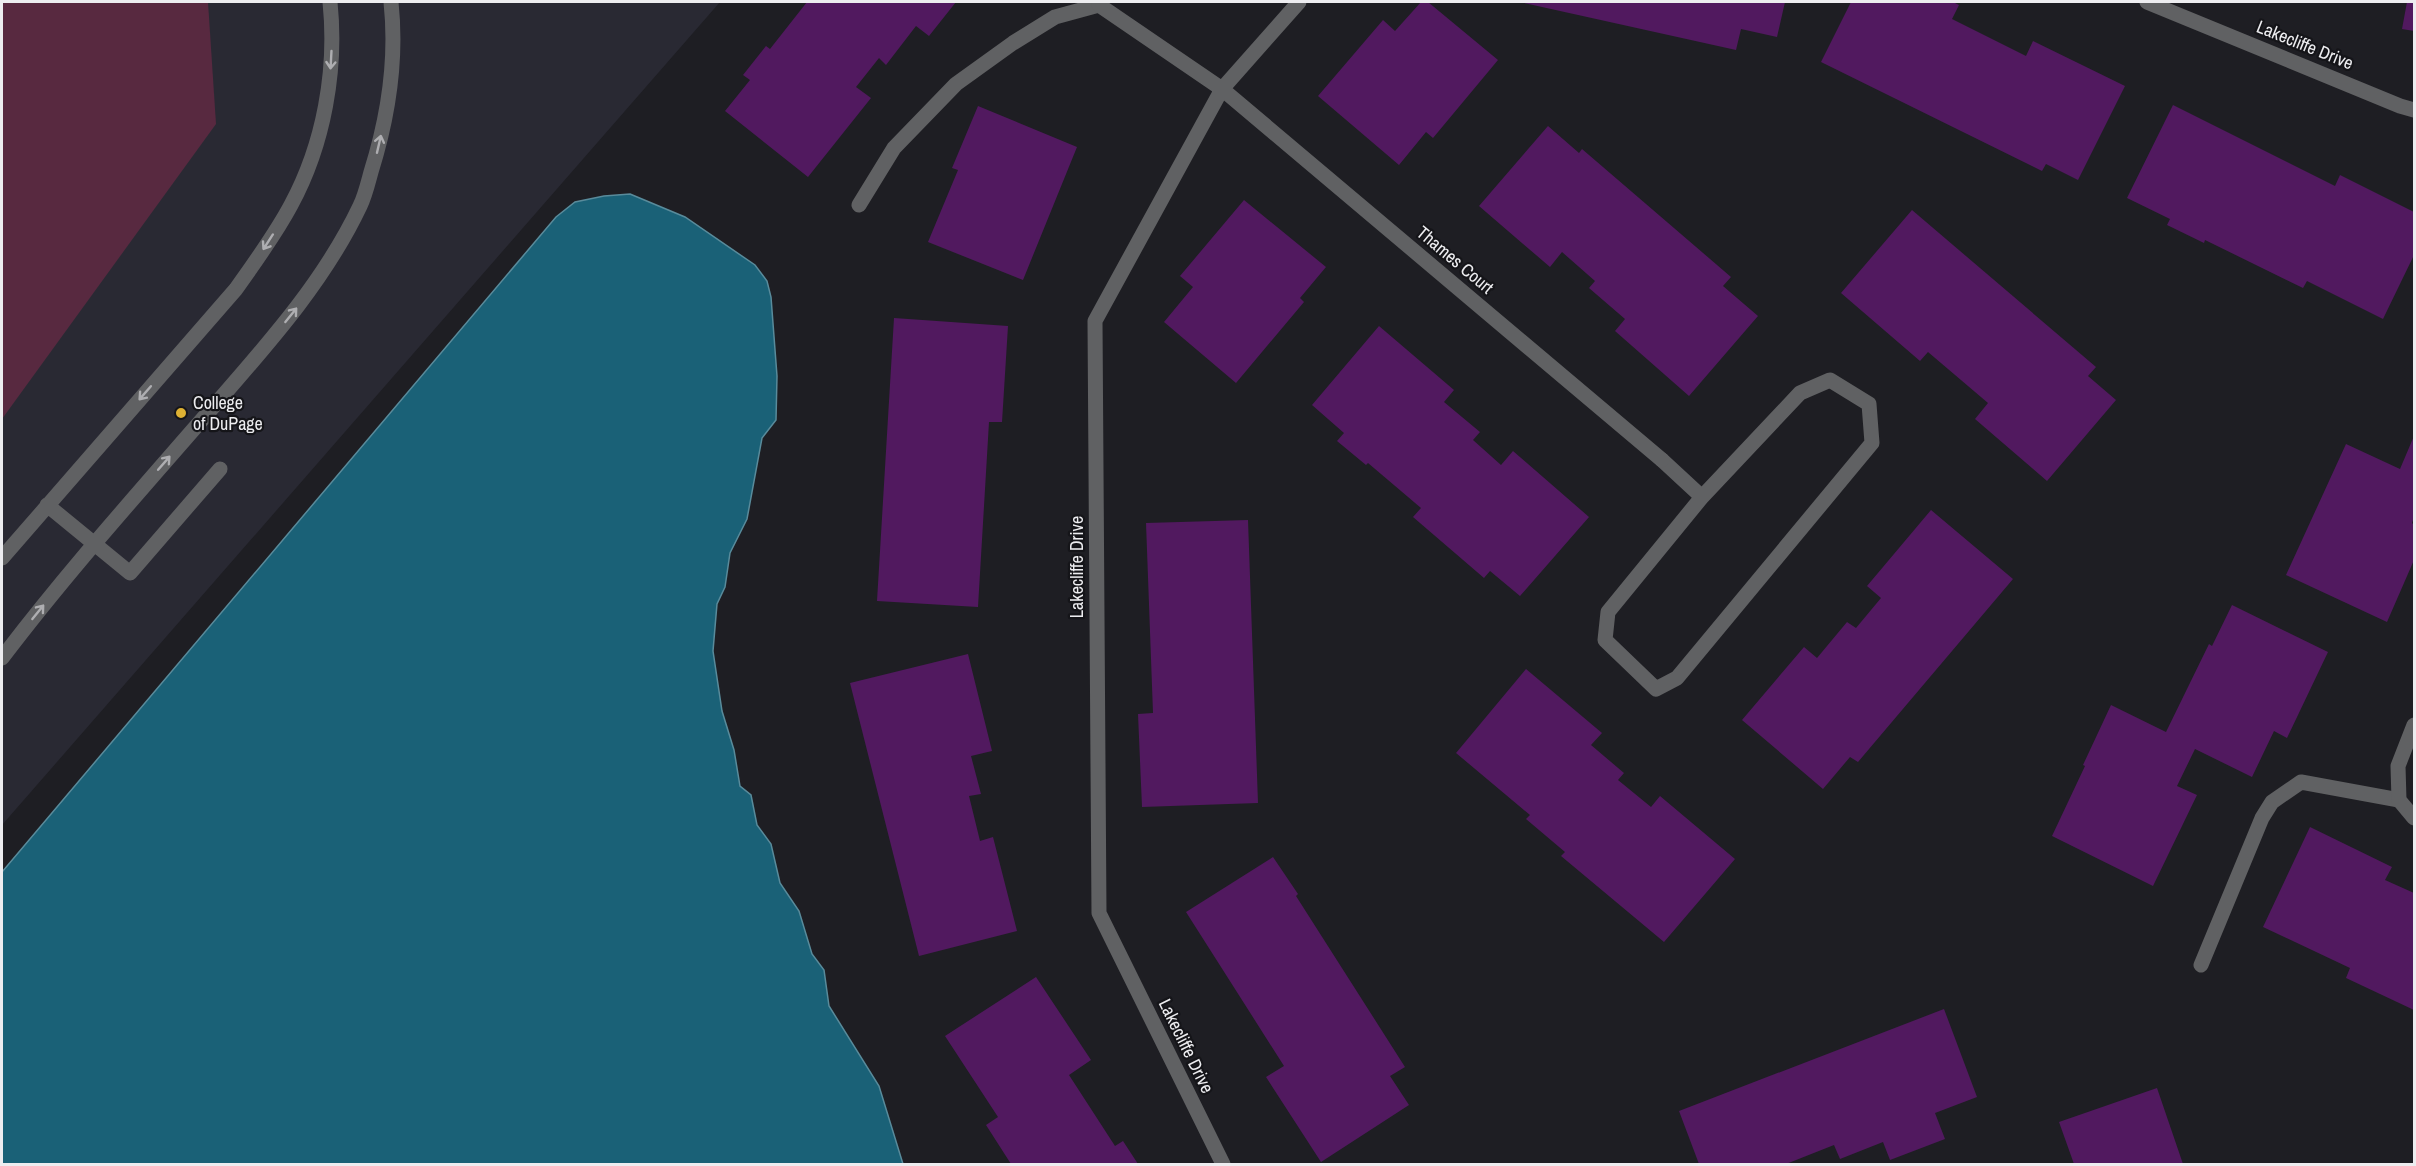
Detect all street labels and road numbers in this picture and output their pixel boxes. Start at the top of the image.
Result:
street label: Lakecliffe Drive [2253,14,2357,75]
street label: Thames Court [1411,220,1499,299]
street label: Lakecliffe Drive [1064,516,1089,618]
street label: Lakecliffe Drive [1153,994,1220,1097]

